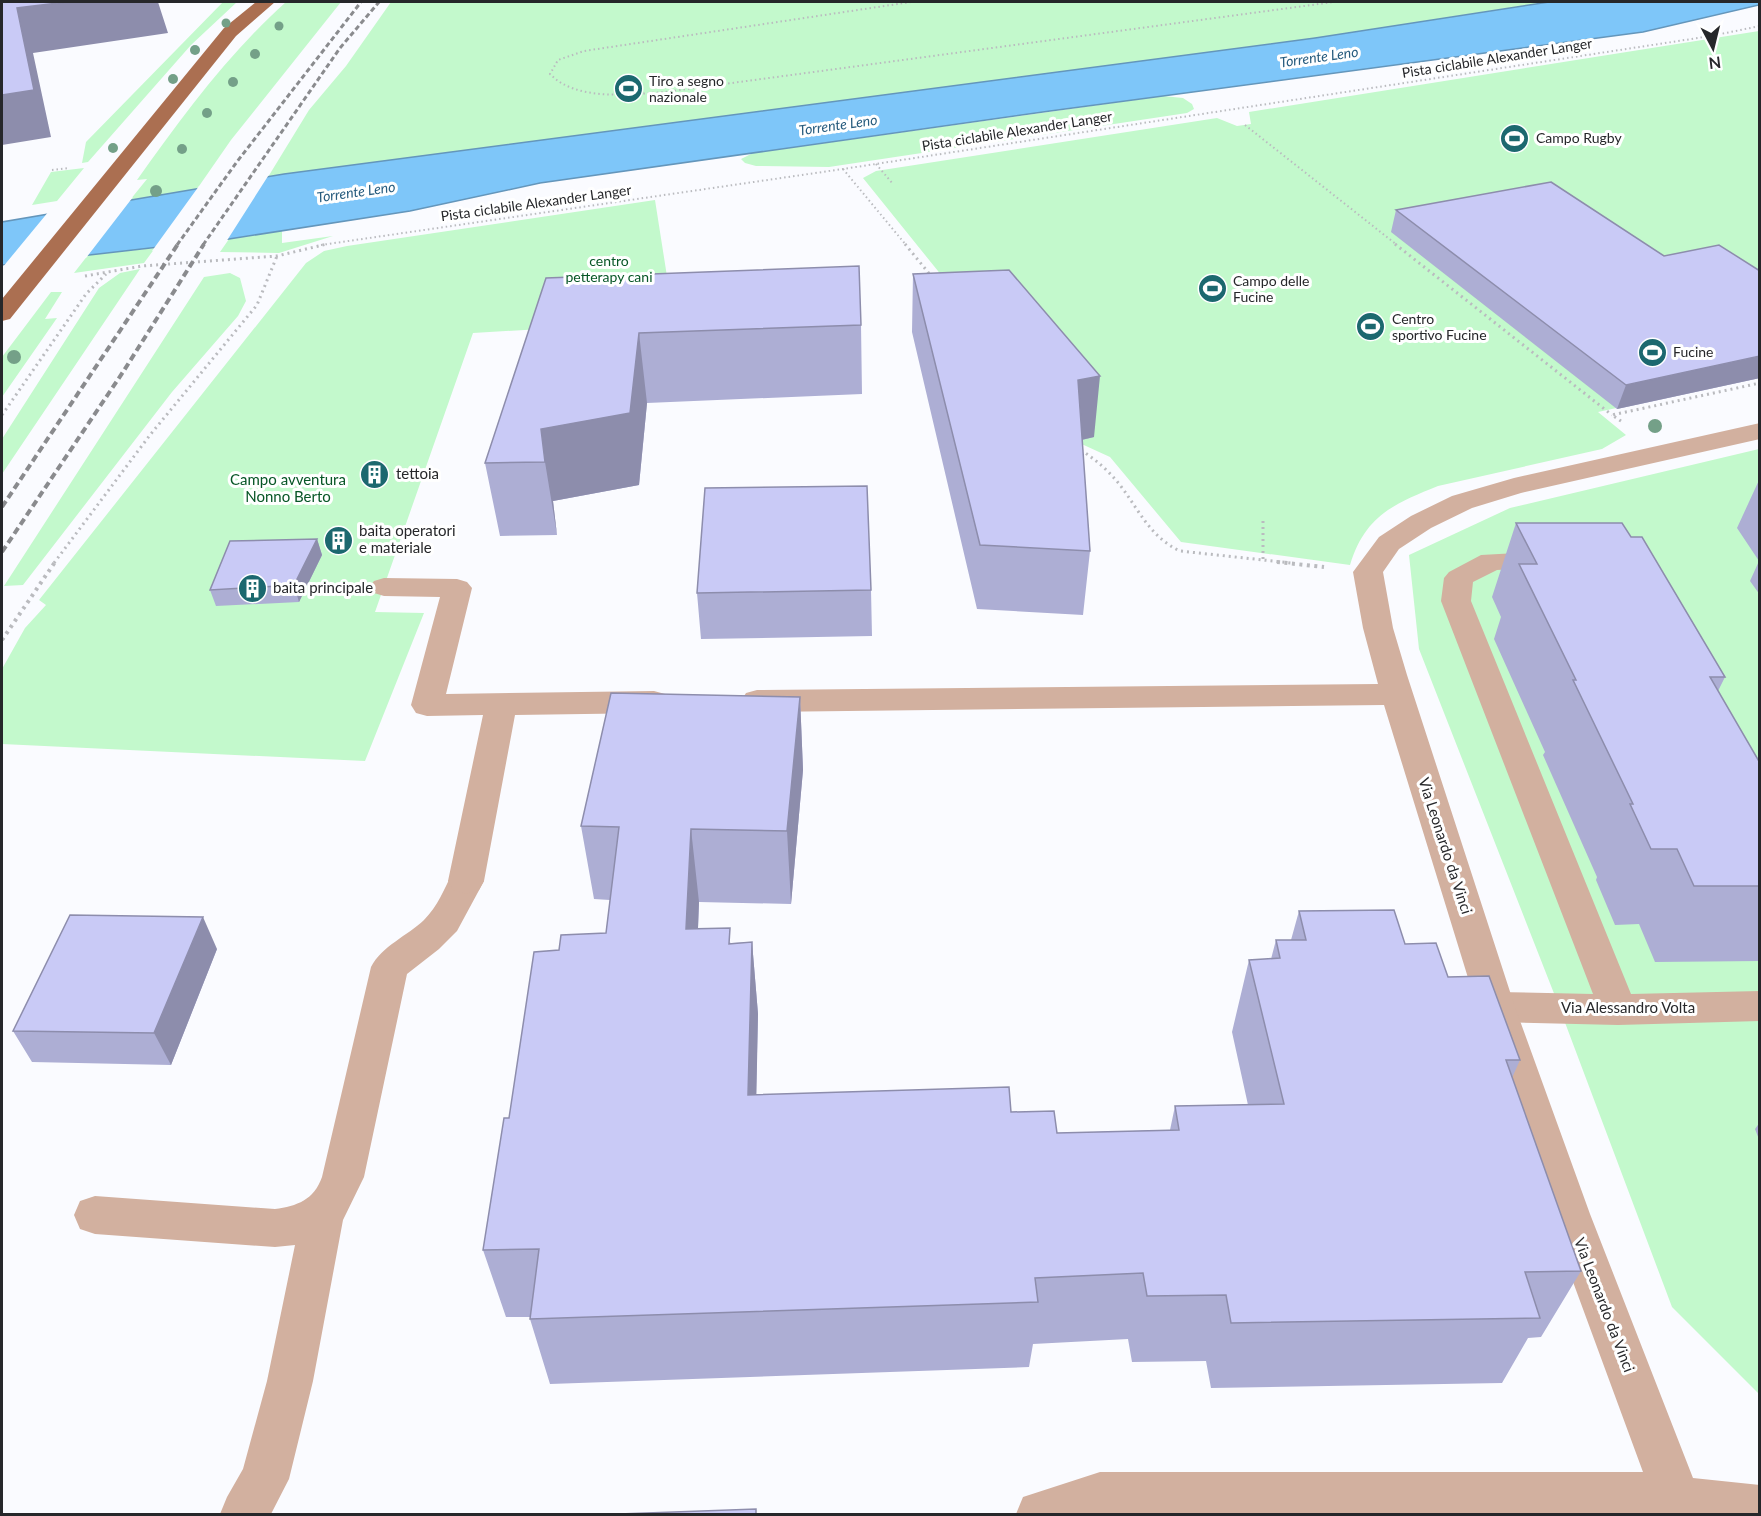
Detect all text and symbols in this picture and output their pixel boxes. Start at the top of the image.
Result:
north arrow [1683,18,1743,78]
street label: Pista ciclabile Alexander Langer [1401,34,1593,81]
water label: Torrente Leno [1279,43,1359,70]
text: N [1708,53,1722,74]
place label: Tiro a segno nazionale [649,72,724,105]
sports icon: Tiro a segno nazionale [612,73,644,105]
street label: Pista ciclabile Alexander Langer [921,107,1113,154]
water label: Torrente Leno [798,111,878,138]
sports icon: Campo Rugby [1499,122,1531,154]
place label: Campo Rugby [1536,129,1622,146]
water label: Torrente Leno [316,178,396,205]
street label: Pista ciclabile Alexander Langer [439,181,632,224]
park label: centro petterapy cani [566,252,653,285]
place label: Campo delle Fucine [1233,272,1309,305]
sports icon: Campo delle Fucine [1196,273,1228,305]
place label: Centro sportivo Fucine [1392,310,1487,343]
sports icon: Centro sportivo Fucine [1355,311,1387,343]
sports icon: Fucine [1636,336,1668,368]
place label: Fucine [1673,343,1713,360]
building icon: tettoia [359,458,391,490]
place label: tettoia [396,464,439,482]
park label: Campo avventura Nonno Berto [230,470,346,505]
place label: baita operatori e materiale [359,521,456,556]
building icon: baita operatori e materiale [322,524,354,556]
building icon: baita principale [236,572,268,604]
place label: baita principale [273,578,373,596]
street label: Via Leonardo da Vinci [1415,775,1477,916]
street label: Via Alessandro Volta [1561,998,1695,1016]
street label: Via Leonardo da Vinci [1571,1235,1639,1374]

